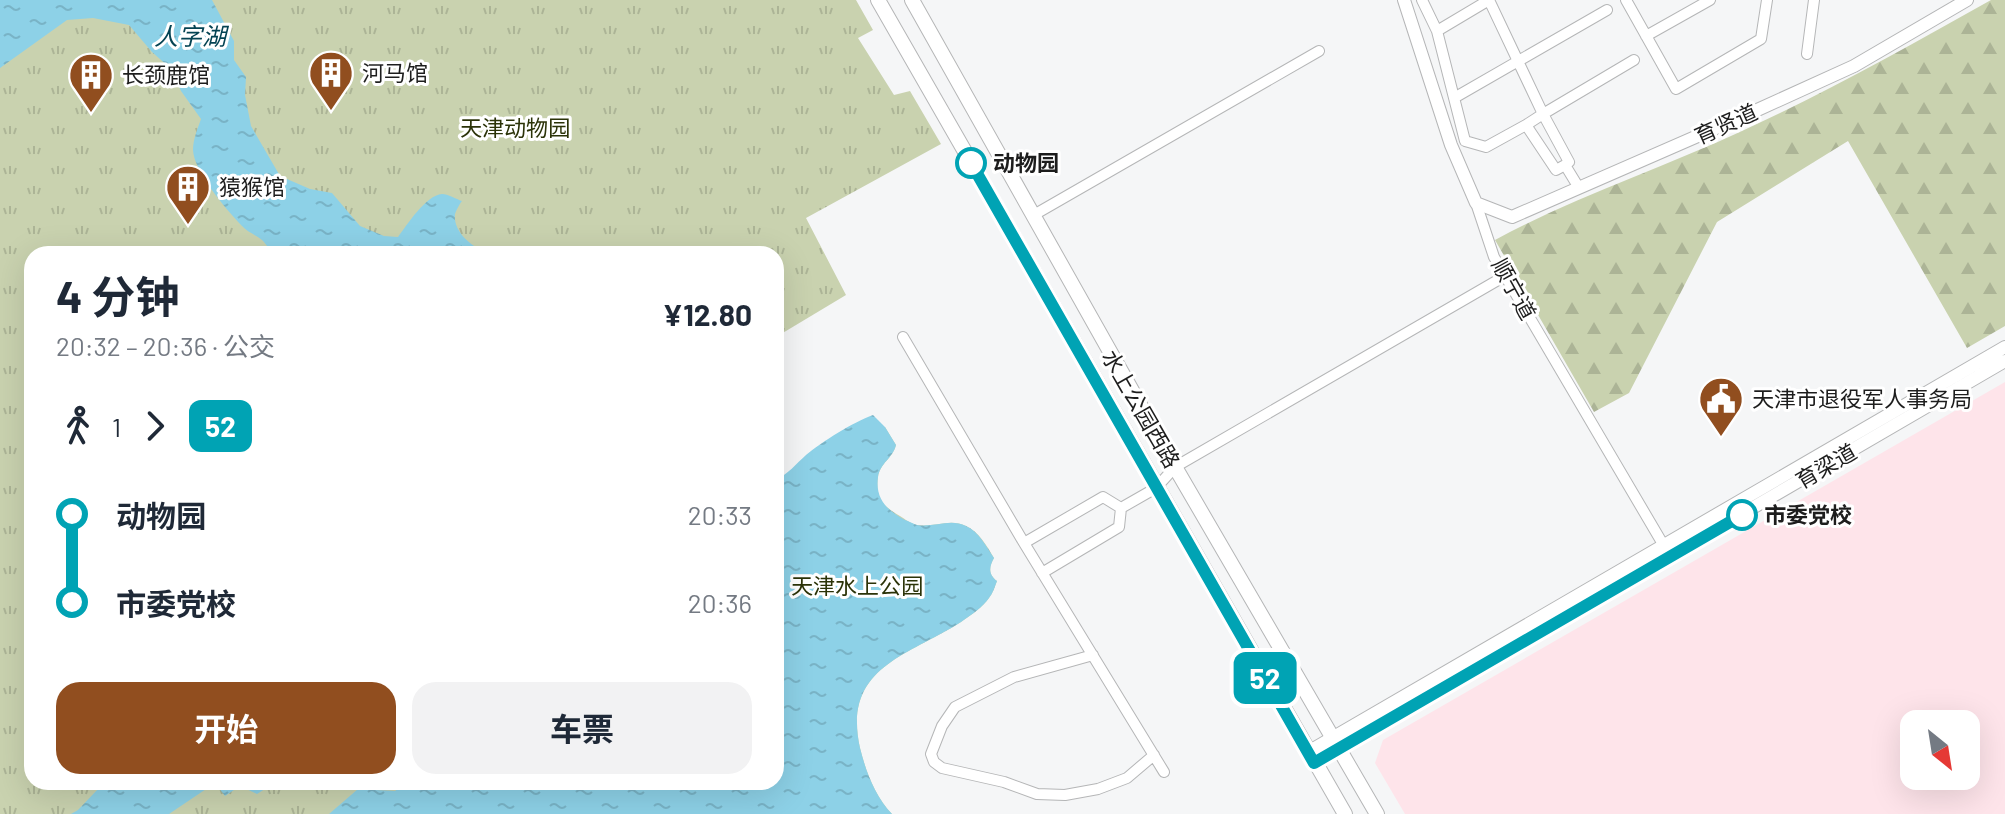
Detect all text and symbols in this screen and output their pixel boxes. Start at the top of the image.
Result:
water label: 人字湖 [154,21,230,50]
building icon: 河马馆 [307,49,355,112]
building icon: 长颈鹿馆 [67,51,115,114]
place label: 河马馆 [362,59,428,85]
place label: 长颈鹿馆 [122,61,210,87]
street label: 育贤道 [1690,98,1761,148]
park label: 天津动物园 [460,114,570,140]
marker: 动物园 [956,148,986,178]
place label: 动物园 [993,149,1059,175]
building icon: 猿猴馆 [164,163,212,226]
place label: 猿猴馆 [219,173,285,199]
street label: 顺宁道 [1488,253,1542,324]
text: 4 分钟 [56,269,179,322]
text: ¥12.80 [663,296,752,332]
text: 20:32 – 20:36 · 公交 [56,330,275,361]
street label: 水上公园西路 [1098,345,1186,472]
public building icon: 天津市退役军人事务局 [1697,375,1745,438]
place label: 天津市退役军人事务局 [1752,385,1972,411]
icon: walk [56,404,100,448]
icon: forward [133,404,177,448]
text: 52 [205,409,236,443]
text: 1 [112,411,121,442]
street label: 育梁道 [1790,437,1861,493]
text: 动物园 [116,497,206,533]
text: 20:33 [688,499,752,530]
marker: 市委党校 [1727,500,1757,530]
place label: 市委党校 [1764,501,1852,527]
park label: 天津水上公园 [791,572,923,598]
text: 市委党校 [116,585,236,621]
text: 20:36 [688,587,752,618]
line badge: 52 [1229,652,1301,704]
text: 52 [1250,661,1280,695]
button: 开始 [56,682,396,774]
button: 车票 [412,682,752,774]
north arrow [1900,710,1980,790]
map controls [1900,710,1980,790]

